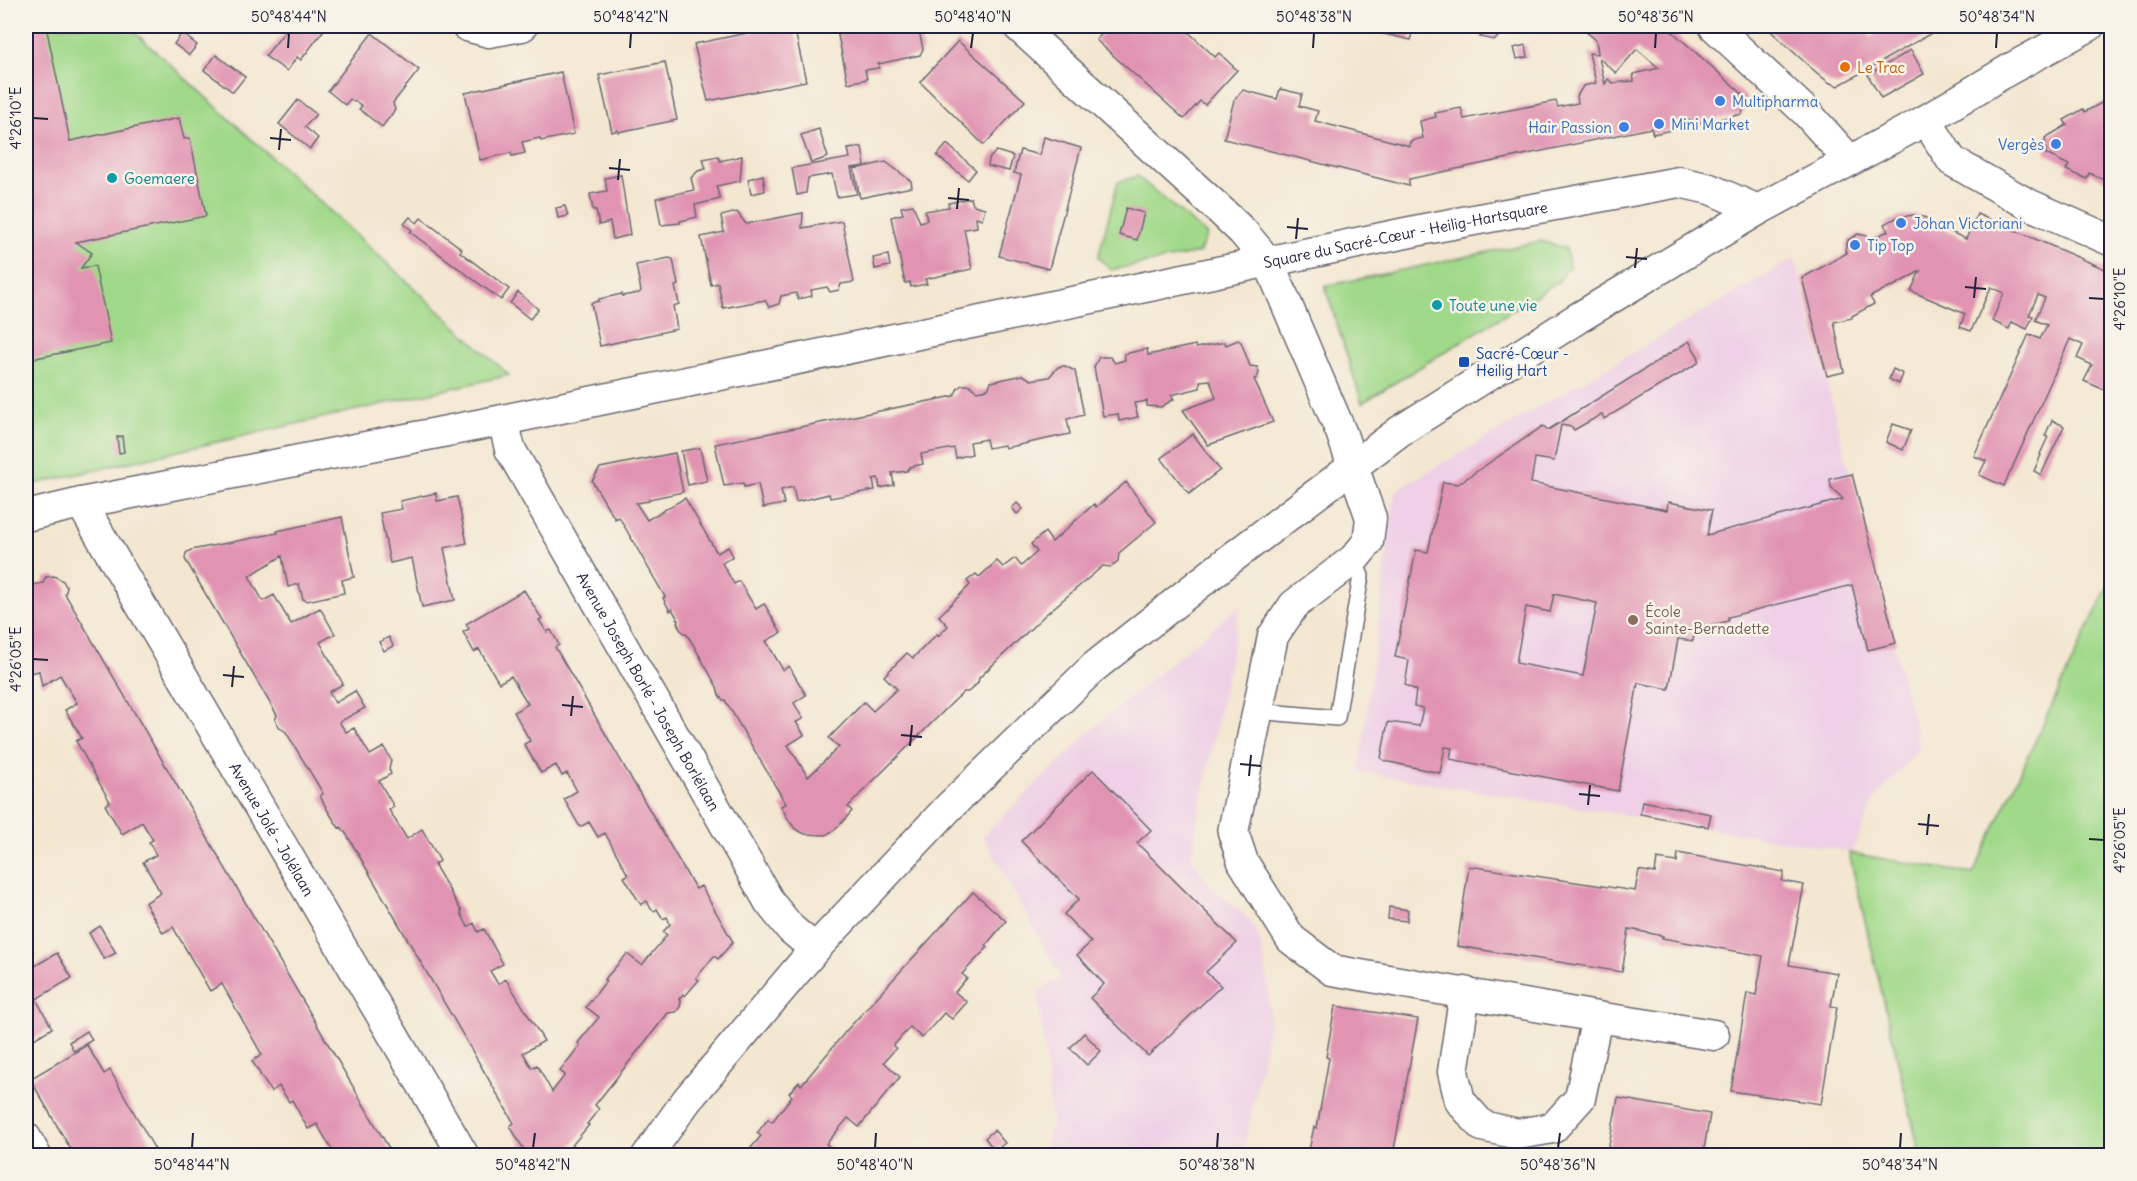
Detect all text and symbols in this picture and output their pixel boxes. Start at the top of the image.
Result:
text: 50°48'44"N [251,7,327,26]
text: 50°48'42"N [593,7,669,26]
text: 50°48'40"N [935,7,1011,26]
text: 50°48'38"N [1276,7,1352,26]
text: 50°48'36"N [1618,7,1694,26]
text: 50°48'34"N [1959,7,2035,26]
place label: Le Trac [1857,58,1906,77]
marker: Le Trac [1838,60,1852,74]
text: 4°26'10"E [6,86,25,150]
place label: Multipharma [1732,92,1819,111]
marker: Multipharma [1713,94,1727,108]
place label: Mini Market [1671,115,1750,134]
marker: Mini Market [1652,117,1666,131]
place label: Hair Passion [1528,118,1612,137]
marker: Hair Passion [1617,120,1631,134]
place label: Vergès [1998,135,2044,154]
marker: Vergès [2049,137,2063,151]
place label: Goemaere [124,169,195,188]
marker: Goemaere [105,171,119,185]
street label: Square du Sacré-Cœur - Heilig-Hartsquare [1262,197,1549,272]
place label: Johan Victoriani [1913,214,2022,233]
marker: Johan Victoriani [1894,216,1908,230]
place label: Tip Top [1867,236,1914,255]
marker: Tip Top [1848,238,1862,252]
text: 4°26'10"E [2110,267,2129,331]
place label: Toute une vie [1449,296,1537,315]
marker: Toute une vie [1430,298,1444,312]
place label: Sacré-Cœur - Heilig Hart [1476,344,1569,380]
marker: Sacré-Cœur - Heilig Hart [1457,355,1471,369]
street label: Avenue Joseph Borlé - Joseph Borlélaan [573,569,725,814]
place label: École Sainte-Bernadette [1645,602,1769,638]
marker: École Sainte-Bernadette [1626,613,1640,627]
text: 4°26'05"E [6,626,25,692]
street label: Avenue Jolé - Jolélaan [226,759,319,900]
text: 4°26'05"E [2110,807,2129,873]
text: 50°48'44"N [154,1155,230,1174]
text: 50°48'42"N [495,1155,571,1174]
text: 50°48'40"N [837,1155,913,1174]
text: 50°48'38"N [1179,1155,1255,1174]
text: 50°48'36"N [1520,1155,1596,1174]
text: 50°48'34"N [1862,1155,1938,1174]

